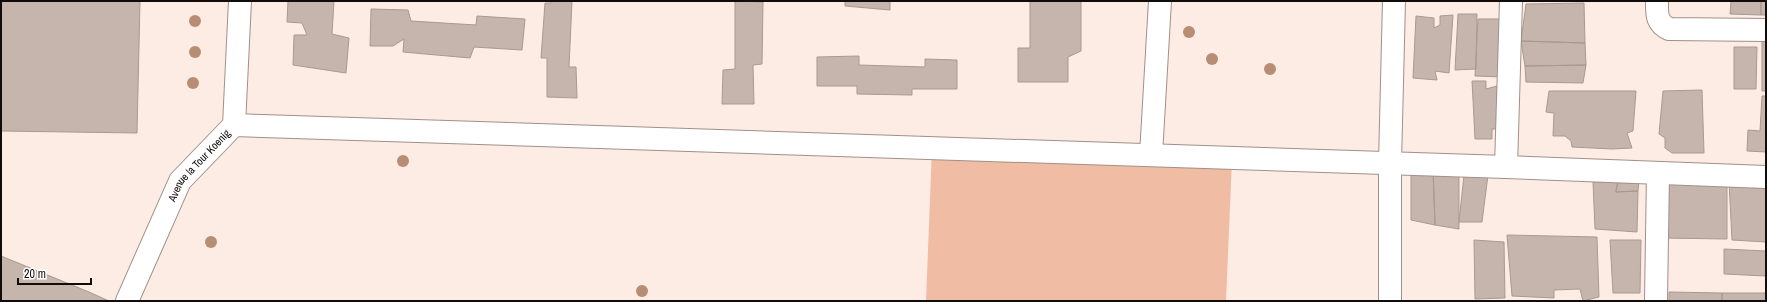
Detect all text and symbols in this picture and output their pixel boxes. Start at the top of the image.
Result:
street label: Avenue la Tour Koenig [164,126,233,205]
scale bar [18,260,91,286]
text: 20 m [24,266,46,282]

